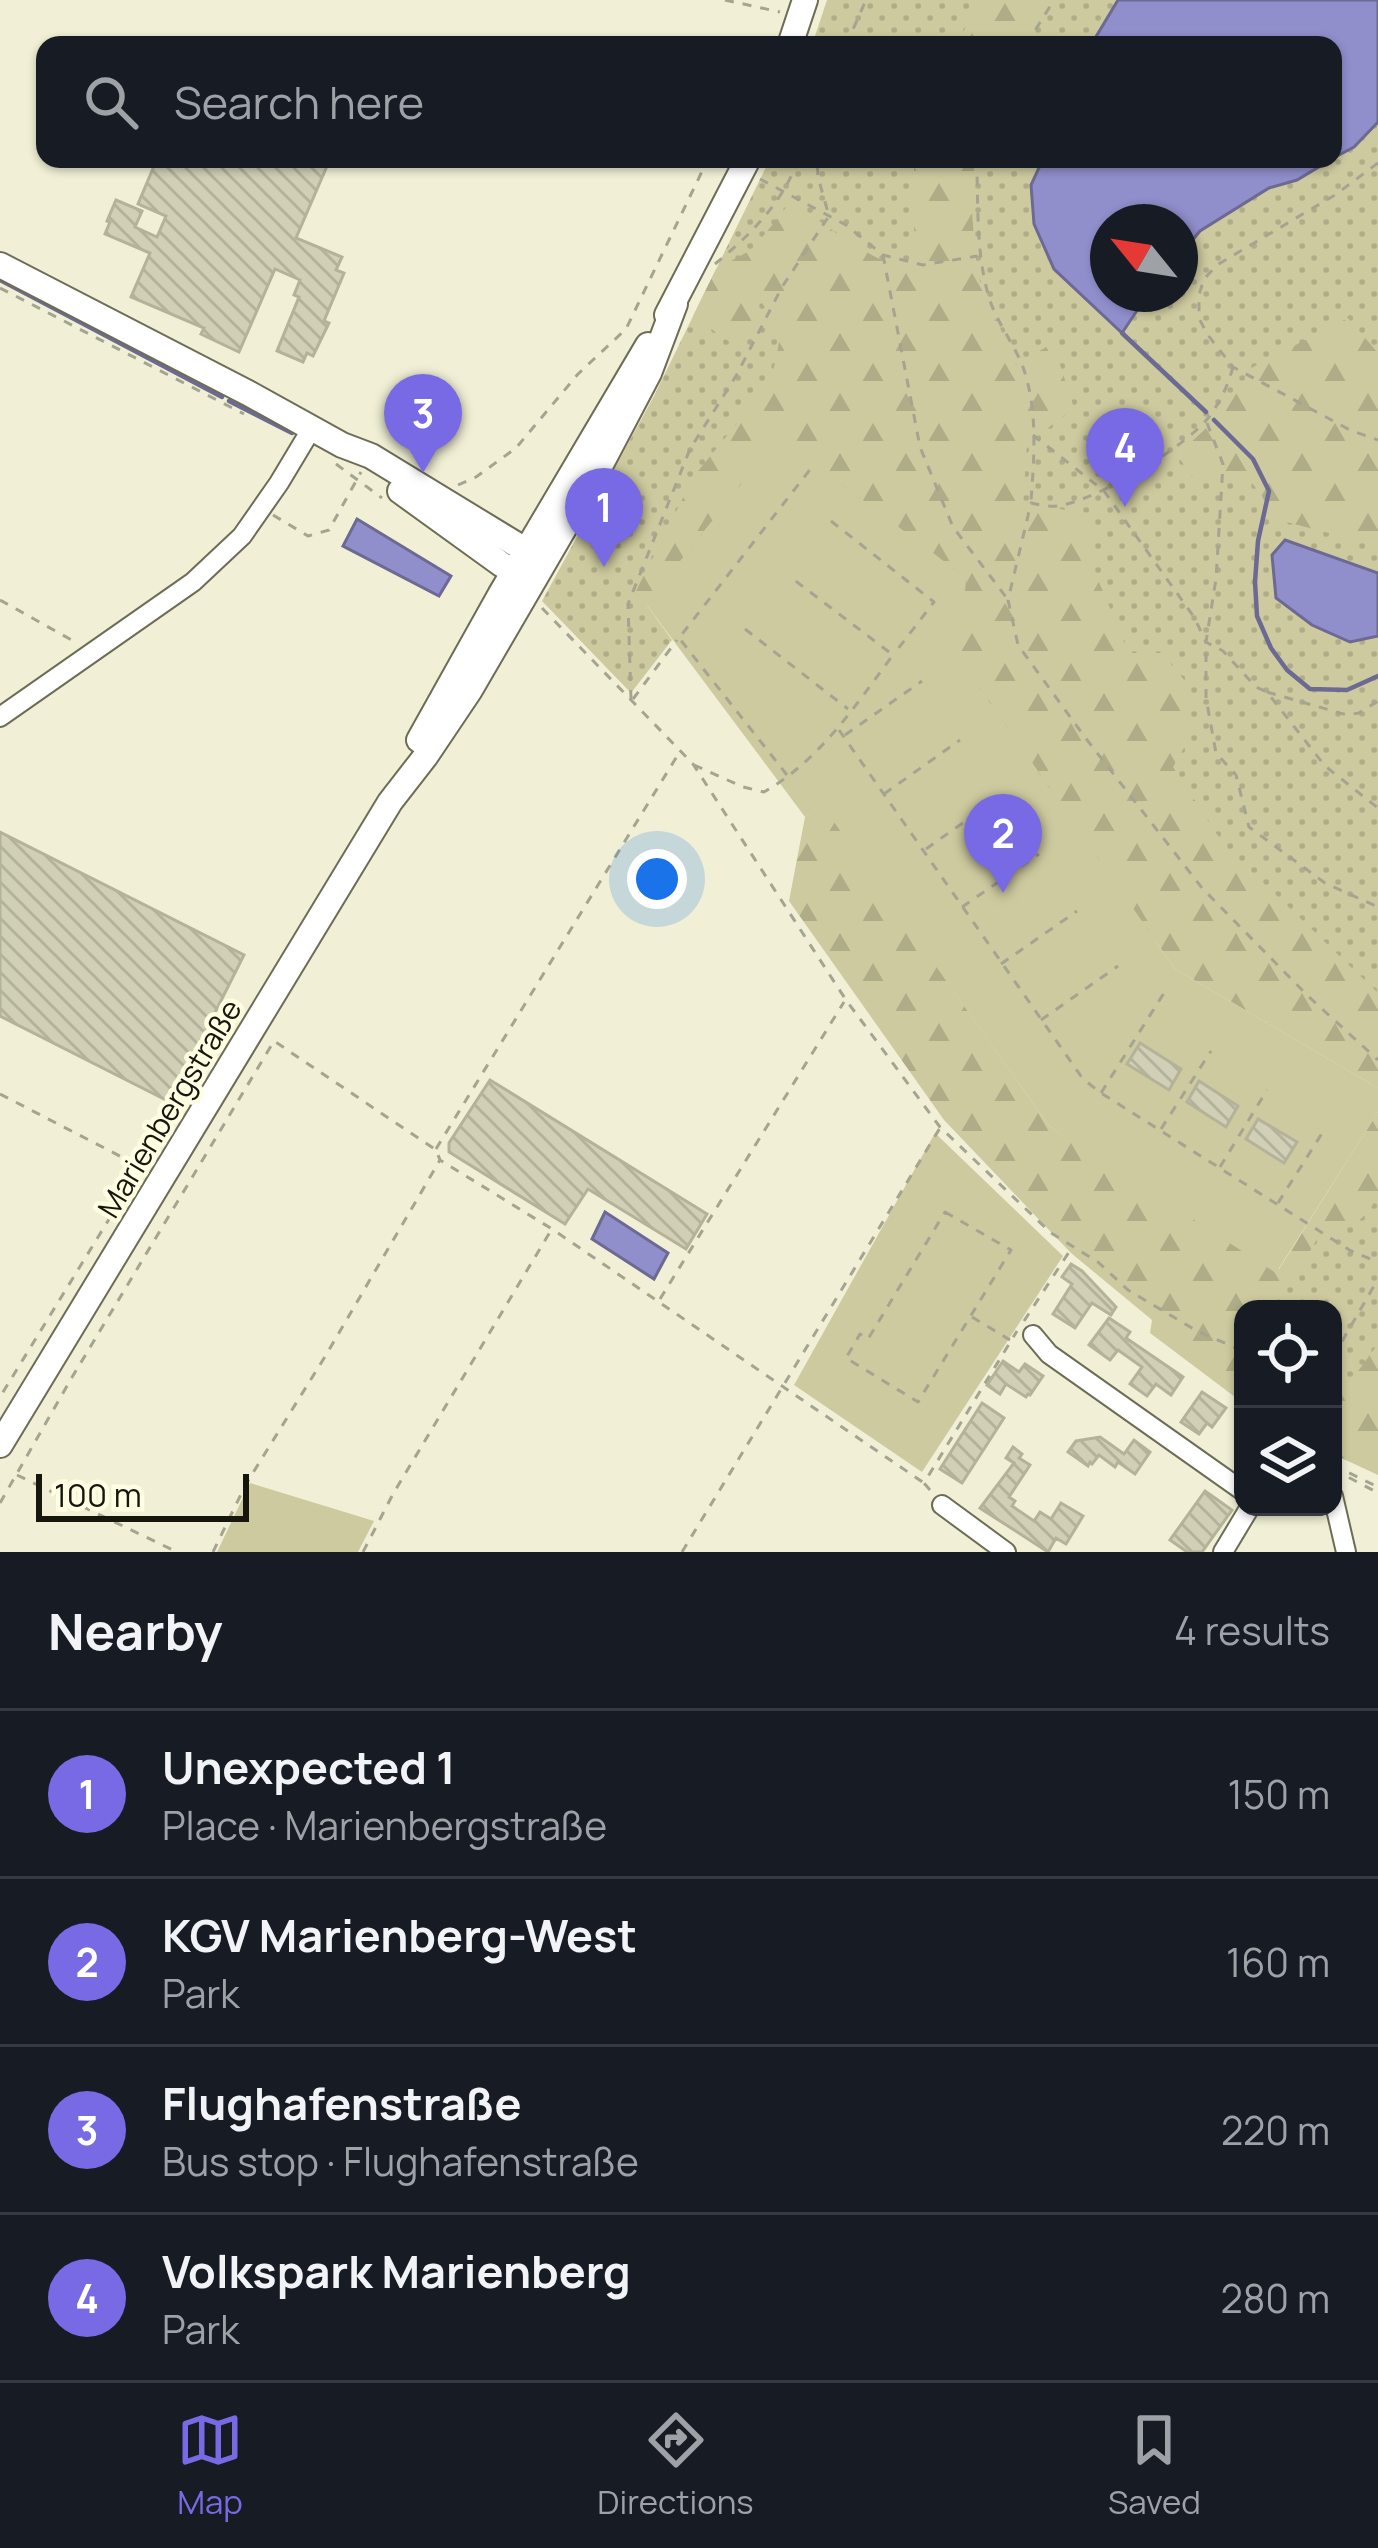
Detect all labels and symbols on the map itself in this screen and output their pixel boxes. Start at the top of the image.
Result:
north arrow [1090,204,1198,312]
pin: 3 [384,374,462,473]
pin: 4 [1086,408,1164,507]
pin: 1 [565,468,643,567]
pin: 2 [964,794,1042,893]
your location [627,849,687,909]
street label: Marienbergstraße [88,991,250,1225]
scale bar [36,1468,249,1521]

